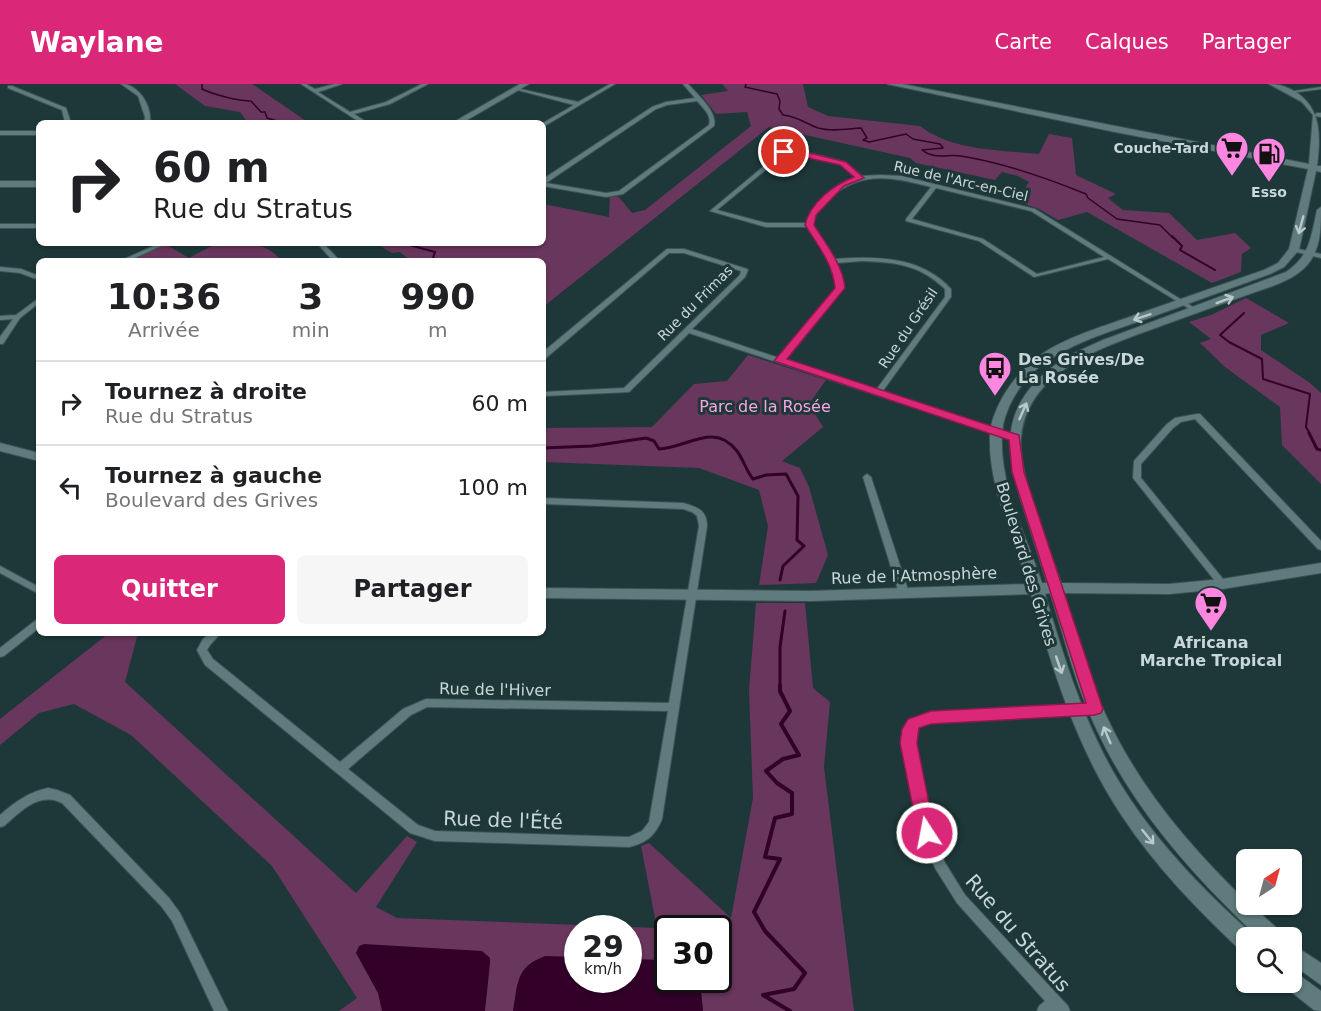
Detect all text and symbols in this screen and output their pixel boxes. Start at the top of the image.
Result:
text: Waylane [30,26,164,59]
text: Carte [995,30,1052,54]
text: Calques [1085,30,1169,54]
text: Partager [1202,30,1291,54]
pin [758,126,809,177]
supermarket icon: Couche-Tard [1214,130,1250,177]
icon: arrive [767,135,800,168]
fuel station icon: Esso [1251,136,1287,183]
place label: Couche-Tard [1114,140,1209,156]
text: 60 m [153,143,270,192]
icon: right [54,144,132,222]
street label: Rue de l'Arc-en-Ciel [892,158,1030,204]
place label: Esso [1251,184,1287,200]
text: Rue du Stratus [153,193,353,224]
one-way arrow [1295,215,1306,234]
street label: Rue du Frimas [654,262,736,344]
text: 10:36 [107,276,221,317]
text: 3 [298,276,323,317]
text: 990 [400,276,475,317]
street label: Rue du Grésil [875,285,941,371]
one-way arrow [1215,293,1234,304]
one-way arrow [1133,312,1152,323]
text: Arrivée [128,318,200,342]
text: min [292,318,330,342]
text: m [428,318,448,342]
bus stop icon: Des Grives/De La Rosée [977,350,1013,397]
place label: Des Grives/De La Rosée [1018,350,1145,387]
text: Tournez à droite [105,379,307,404]
icon: right [54,387,87,420]
text: 60 m [472,391,528,416]
park label: Parc de la Rosée [699,397,831,416]
one-way arrow [1018,402,1030,420]
text: Rue du Stratus [105,404,253,428]
text: Tournez à gauche [105,463,322,488]
icon: left [54,471,87,504]
text: 100 m [458,475,528,500]
street label: Boulevard des Grives [993,480,1061,648]
text: Boulevard des Grives [105,488,318,512]
button: Quitter [54,555,285,624]
button: Partager [297,555,528,624]
street label: Rue de l'Atmosphère [831,563,997,588]
supermarket icon: Africana Marche Tropical [1193,585,1229,632]
place label: Africana Marche Tropical [1140,633,1282,670]
one-way arrow [1055,655,1066,673]
street label: Rue de l'Hiver [439,679,551,700]
one-way arrow [1101,726,1112,745]
position arrow [895,801,959,865]
street label: Rue de l'Été [443,806,563,834]
one-way arrow [1142,828,1155,844]
north arrow [1236,849,1302,915]
map controls [1236,849,1302,993]
street label: Rue du Stratus [960,869,1076,997]
speed limit sign: 30 [654,915,732,993]
button: search [1236,927,1302,993]
text: 29 [582,929,624,964]
text: km/h [584,960,622,978]

